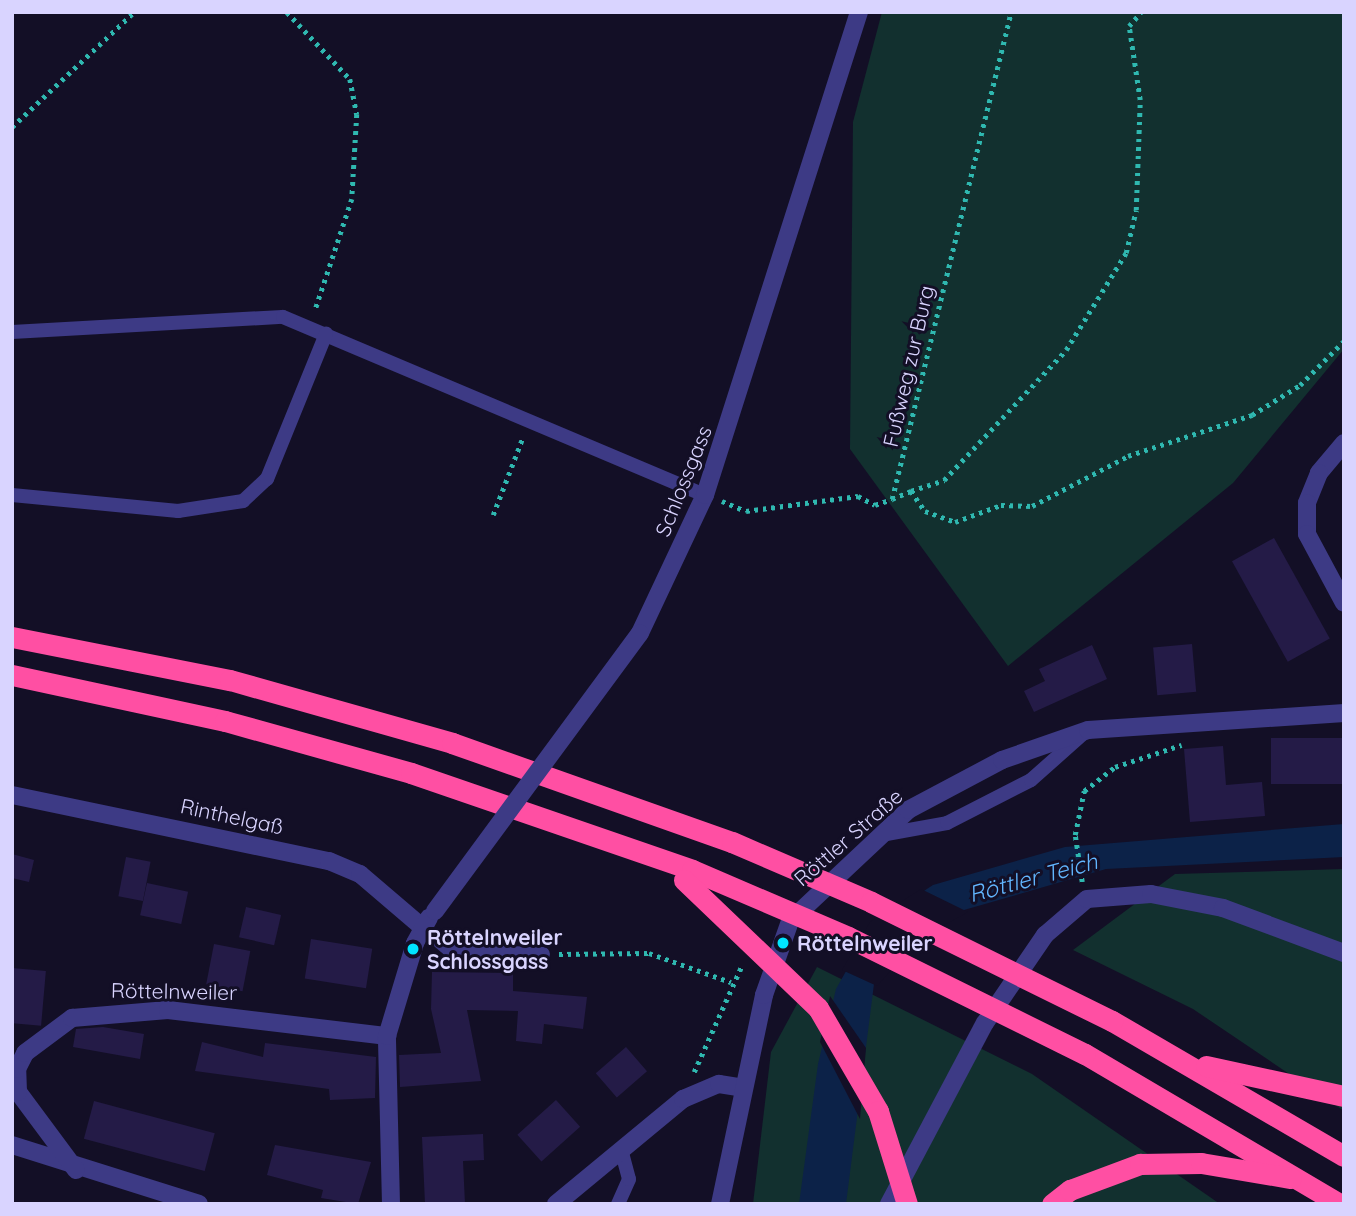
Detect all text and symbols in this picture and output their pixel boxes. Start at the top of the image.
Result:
street label: Fußweg zur Burg [877,283,939,449]
street label: Schlossgass [649,422,717,540]
street label: Röttler Straße [789,783,907,891]
street label: Rinthelgaß [178,793,286,839]
water label: Röttler Teich [966,848,1100,908]
place label: Röttelnweiler Schlossgass [427,924,563,974]
place label: Röttelnweiler [797,930,933,956]
marker: Röttelnweiler [775,935,791,951]
marker: Röttelnweiler Schlossgass [405,941,421,957]
street label: Röttelnweiler [111,977,237,1005]

